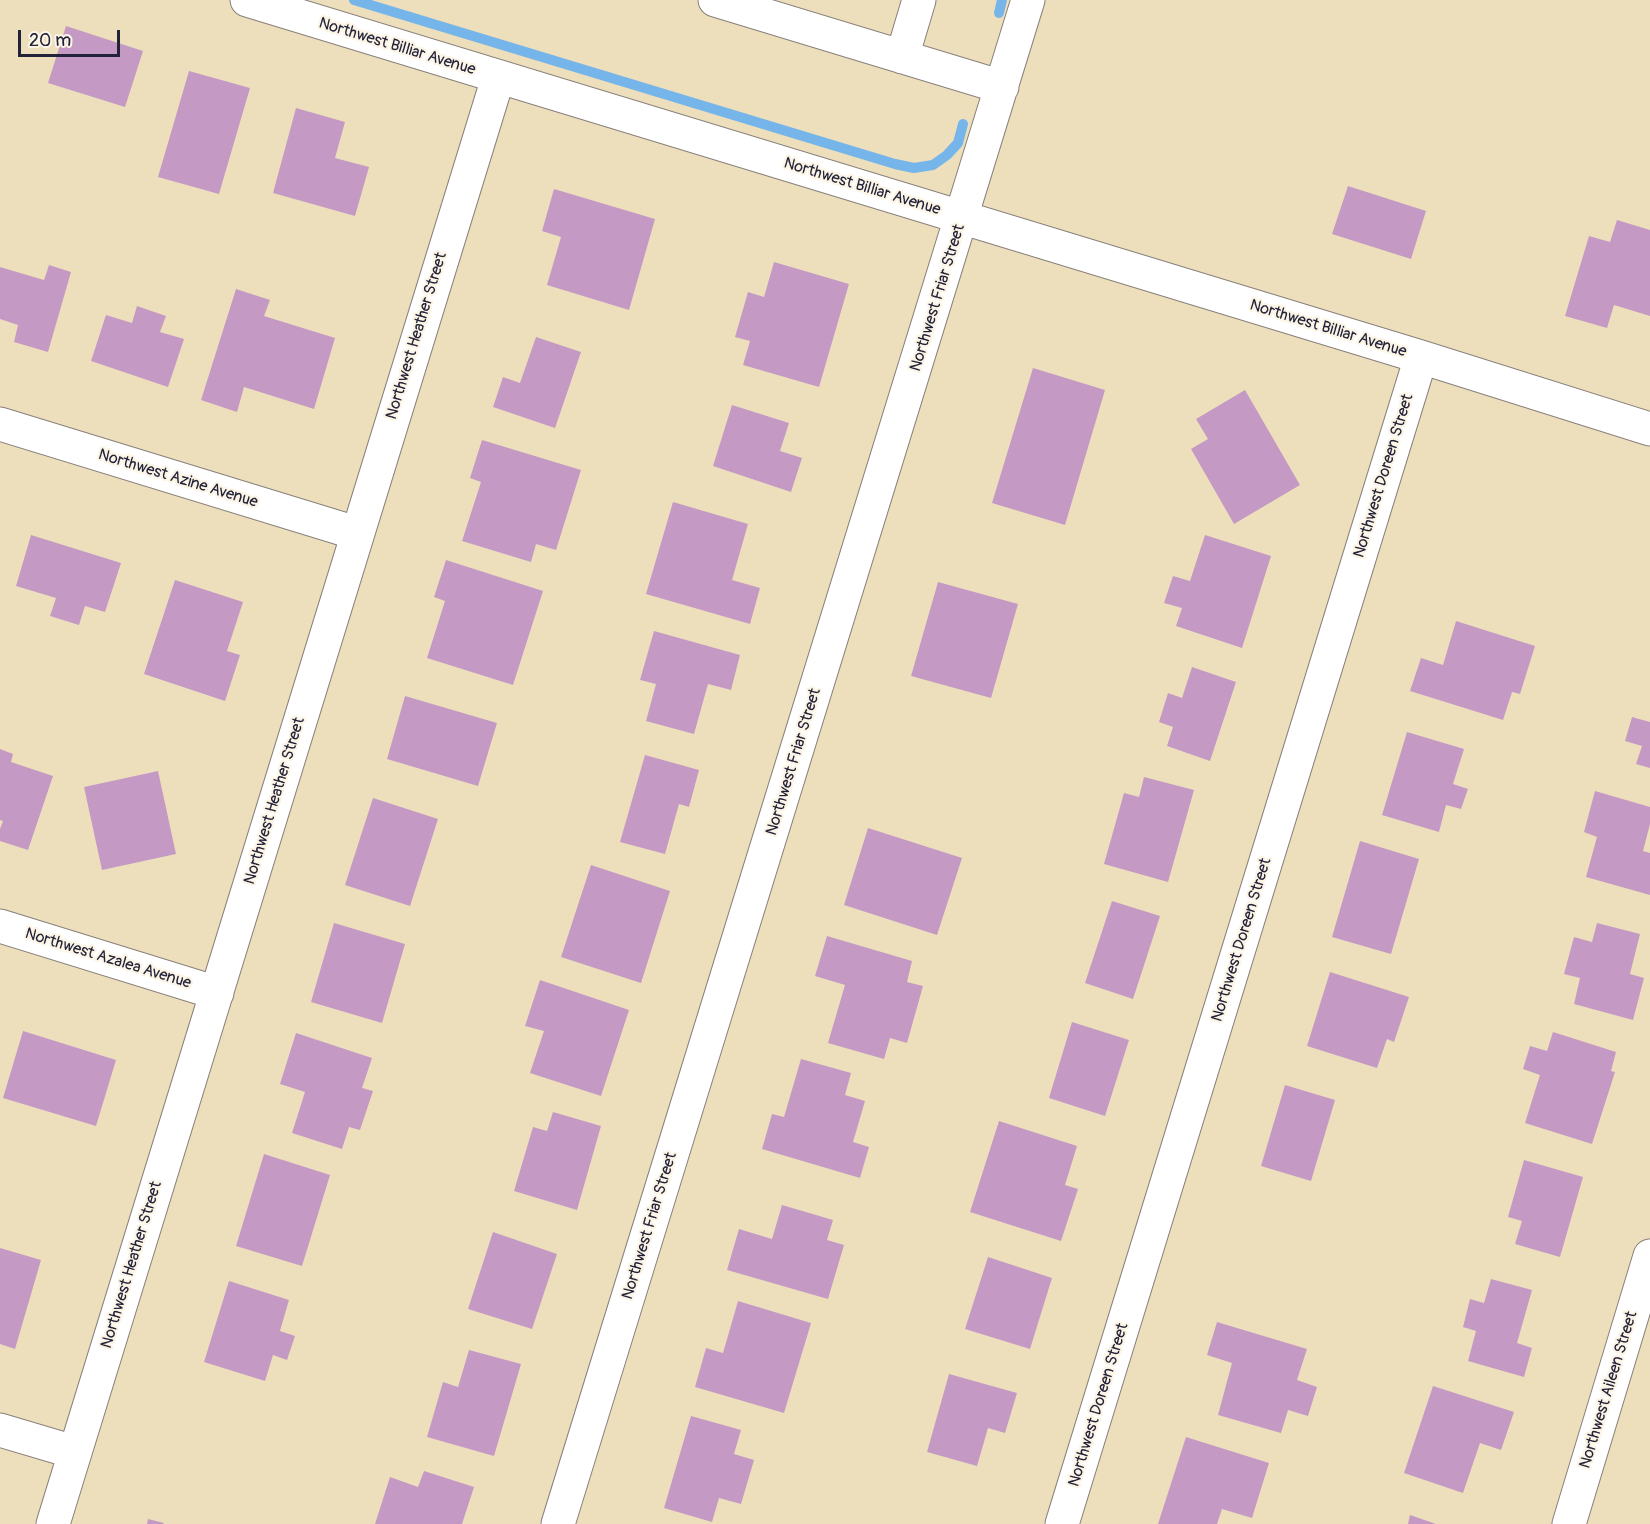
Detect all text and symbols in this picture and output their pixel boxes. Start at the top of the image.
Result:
street label: Northwest Billiar Avenue [316,14,478,80]
scale bar [21,18,123,56]
text: 20 m [29,29,71,52]
street label: Northwest Billiar Avenue [781,154,943,220]
street label: Northwest Friar Street [906,222,970,374]
street label: Northwest Heather Street [382,250,452,422]
street label: Northwest Billiar Avenue [1247,296,1409,362]
street label: Northwest Doreen Street [1350,392,1418,560]
street label: Northwest Azine Avenue [96,446,260,512]
street label: Northwest Friar Street [762,686,826,838]
street label: Northwest Heather Street [240,715,310,887]
street label: Northwest Doreen Street [1208,856,1276,1024]
street label: Northwest Azalea Avenue [23,925,193,993]
street label: Northwest Friar Street [618,1150,682,1302]
street label: Northwest Heather Street [97,1179,167,1351]
street label: Northwest Aileen Street [1576,1309,1642,1471]
street label: Northwest Doreen Street [1065,1321,1133,1489]

